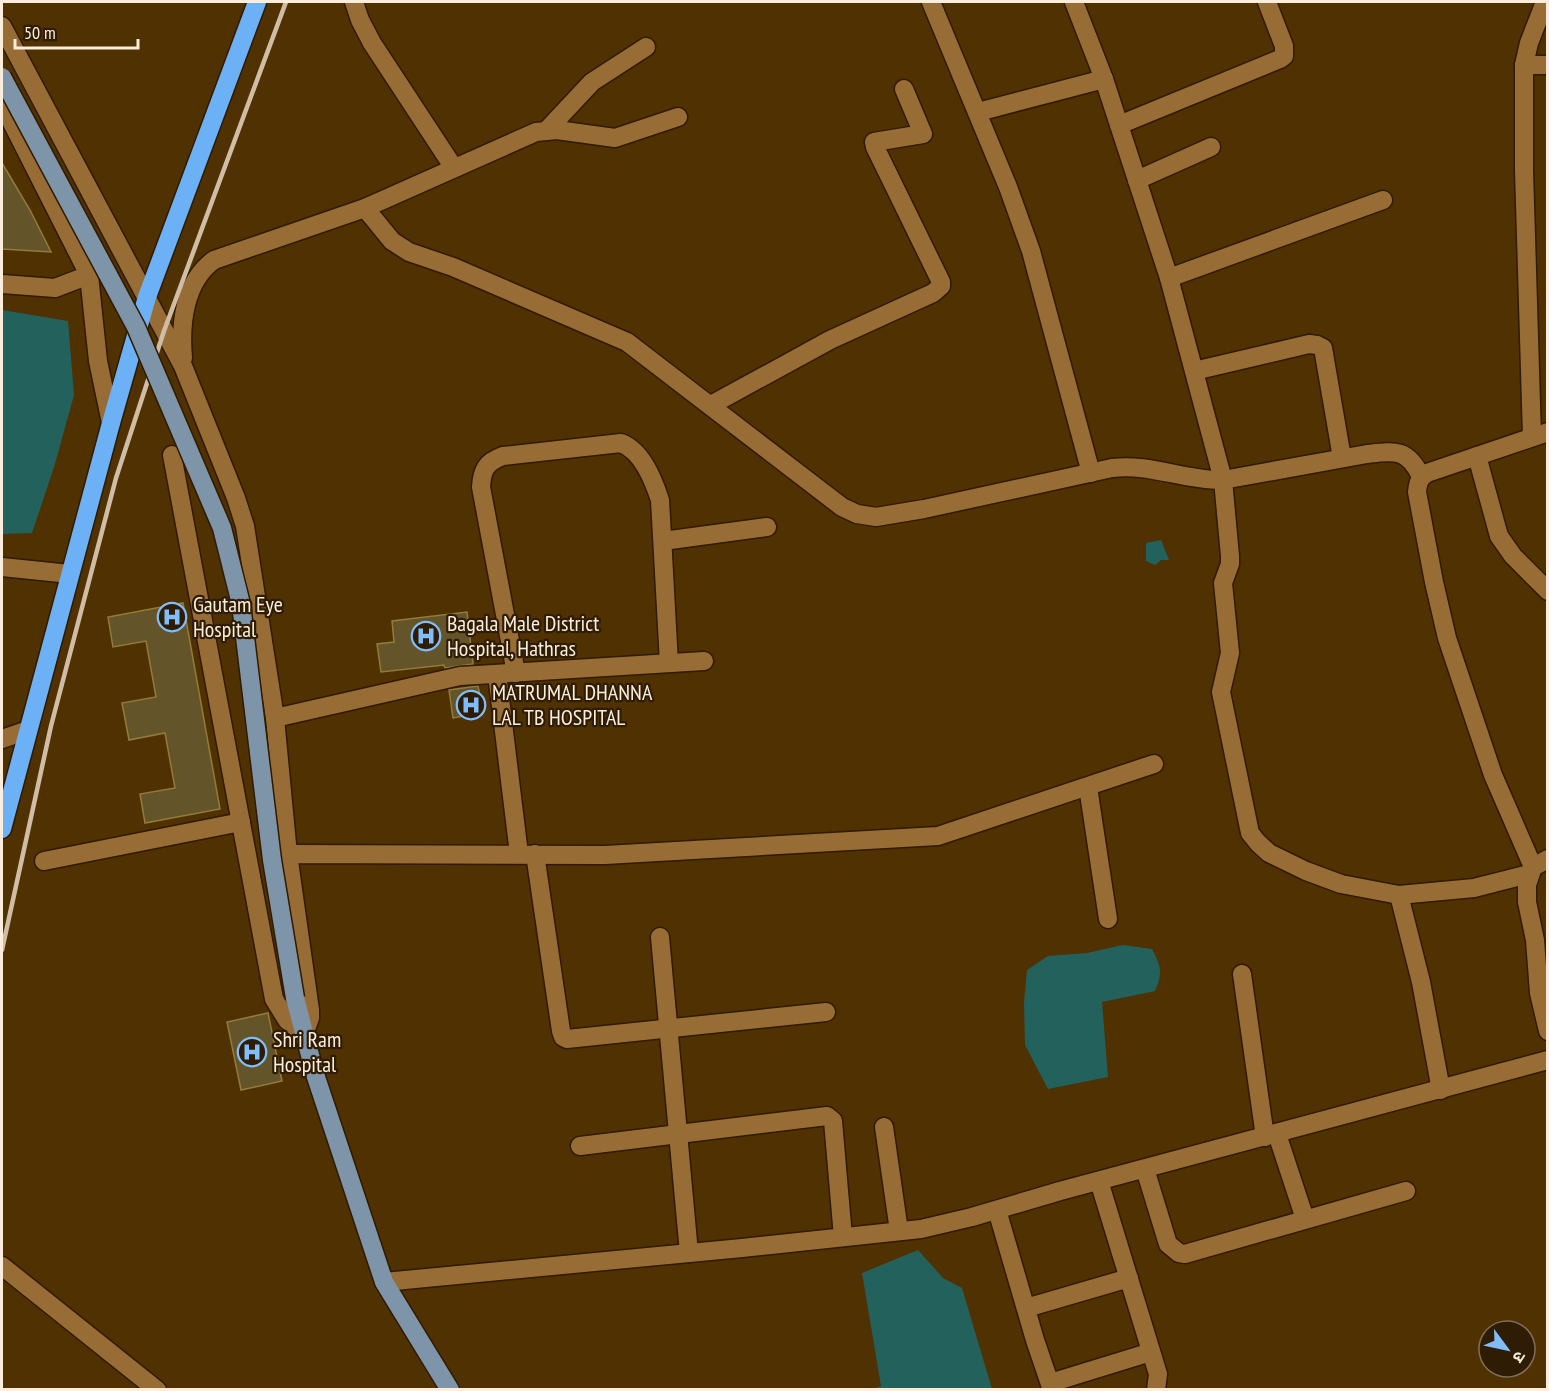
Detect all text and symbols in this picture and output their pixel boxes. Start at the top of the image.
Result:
scale bar [15,12,138,50]
text: 50 m [24,21,56,44]
place label: Gautam Eye Hospital [193,590,283,643]
hospital icon: Gautam Eye Hospital [156,601,188,633]
place label: Bagala Male District Hospital, Hathras [447,609,599,662]
hospital icon: Bagala Male District Hospital, Hathras [410,620,442,652]
place label: MATRUMAL DHANNA LAL TB HOSPITAL [492,678,653,731]
hospital icon: MATRUMAL DHANNA LAL TB HOSPITAL [455,689,487,721]
place label: Shri Ram Hospital [273,1025,341,1078]
hospital icon: Shri Ram Hospital [236,1036,268,1068]
north arrow [1477,1319,1537,1379]
text: उ [1508,1348,1531,1367]

